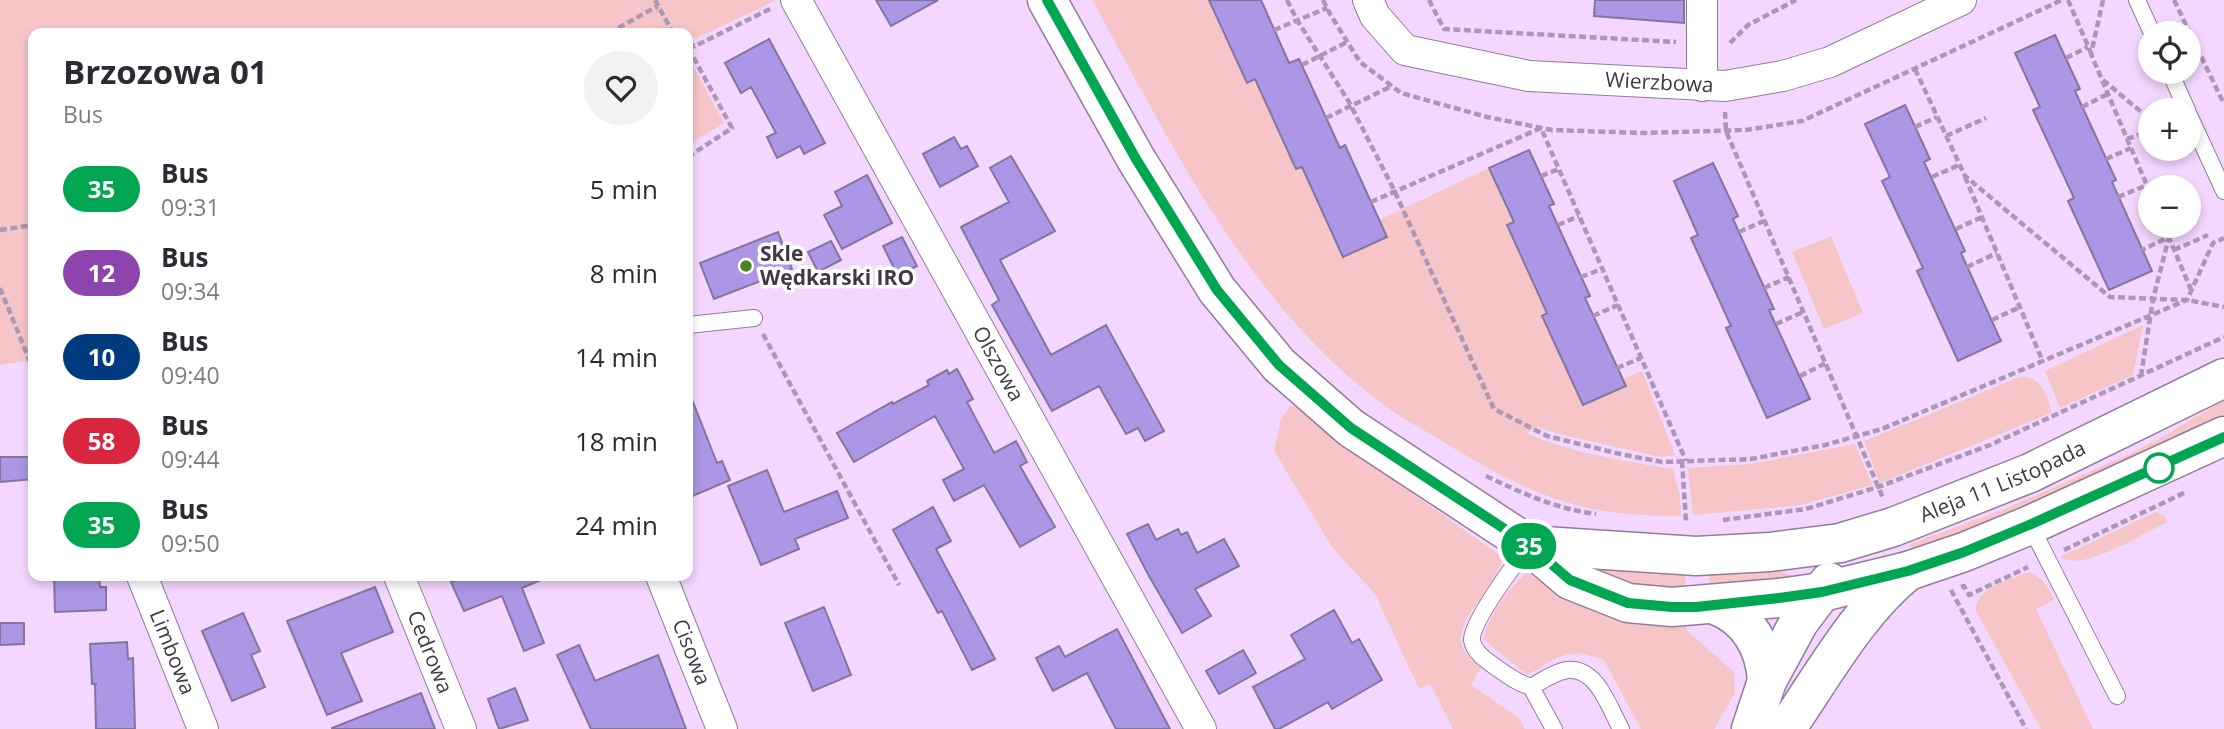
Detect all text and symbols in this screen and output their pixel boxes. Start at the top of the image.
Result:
map controls [2138,21,2201,238]
button: locate [2138,21,2201,84]
text: Brzozowa 01 [63,49,268,94]
button: heart [584,51,658,125]
street label: Wierzbowa [1605,65,1714,98]
text: Bus [63,98,103,130]
button: + [2138,98,2201,161]
text: Bus [161,155,208,191]
text: 5 min [590,171,658,207]
text: 35 [88,172,115,205]
button: − [2138,175,2201,238]
text: 09:31 [161,191,220,223]
text: Bus [161,239,208,275]
place label: Skle Wędkarski IRO [760,239,914,291]
text: 8 min [590,255,658,291]
text: 12 [88,256,115,289]
marker: Skle Wędkarski IRO [738,258,754,274]
text: 09:34 [161,275,220,307]
street label: Olszowa [967,320,1031,406]
text: Bus [161,323,208,359]
text: 14 min [575,339,658,375]
text: 10 [88,340,115,373]
text: 09:40 [161,359,220,391]
text: Bus [161,407,208,443]
text: 18 min [575,423,658,459]
text: 58 [88,424,115,457]
street label: Aleja 11 Listopada [1915,433,2090,528]
text: 09:44 [161,443,220,475]
unlabelled marker [2144,453,2174,483]
text: Bus [161,491,208,527]
text: 24 min [575,507,658,543]
text: 35 [88,508,115,541]
line badge: 35 [1498,523,1560,569]
text: 09:50 [161,527,220,559]
text: 35 [1515,529,1543,562]
street label: Limbowa [144,605,203,698]
street label: Cedrowa [401,606,460,697]
street label: Cisowa [666,614,718,689]

